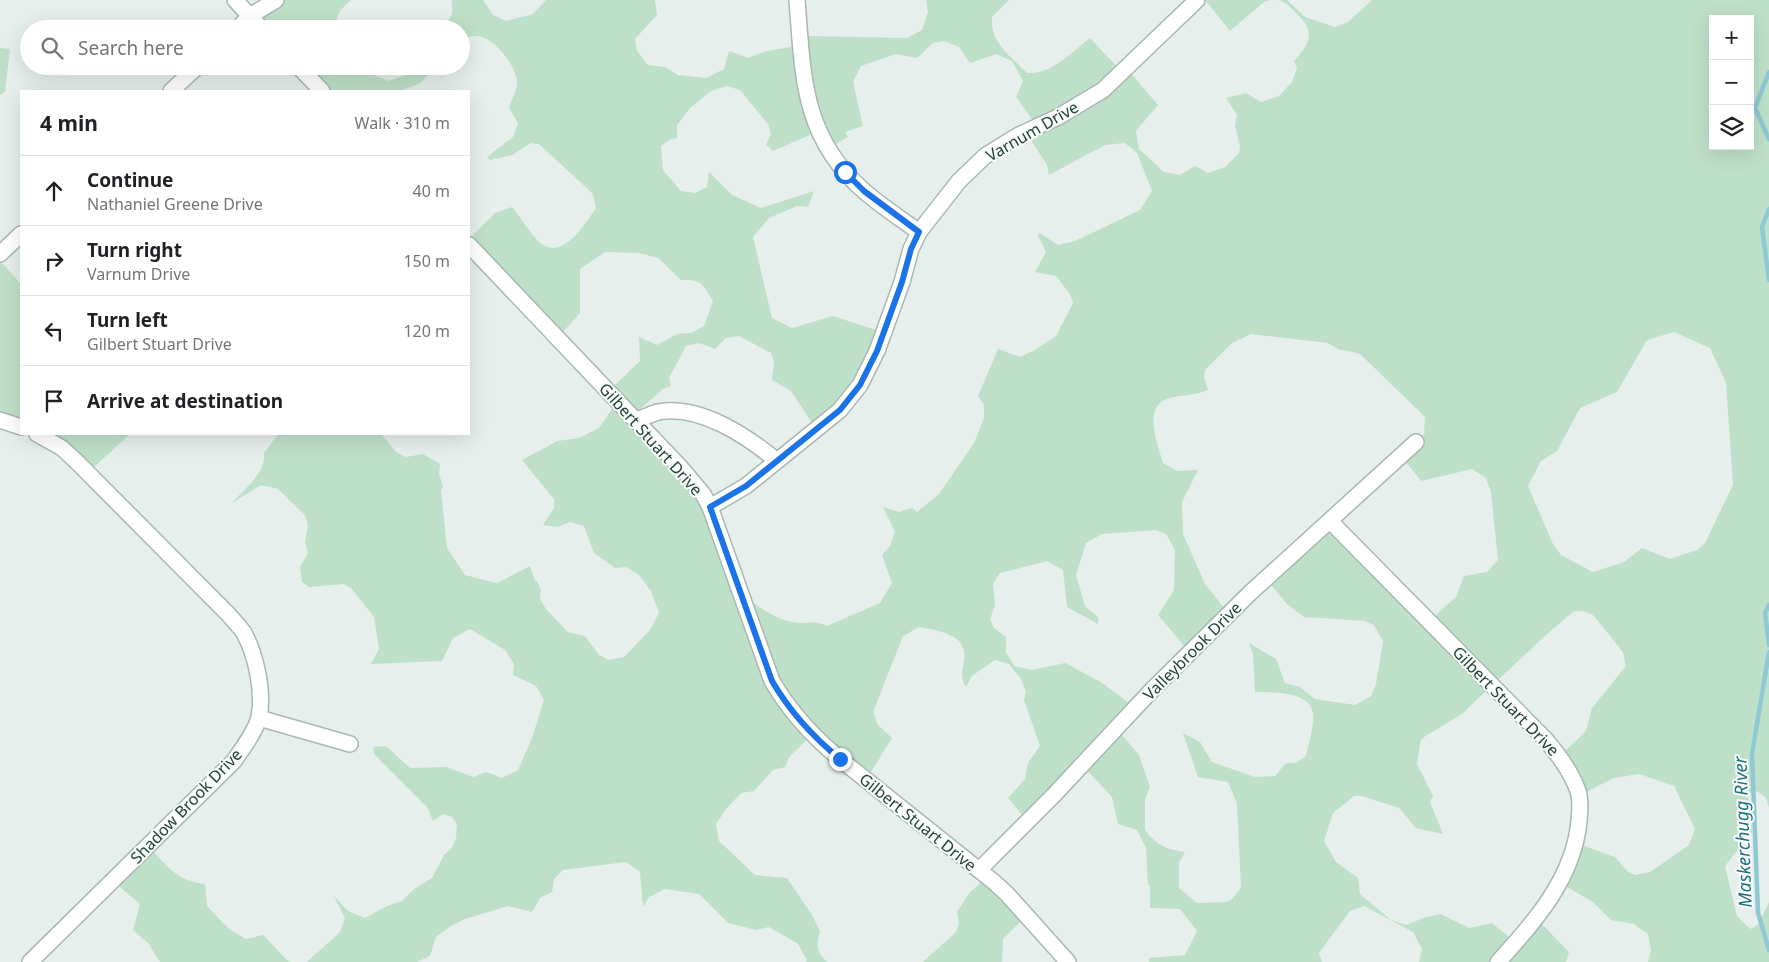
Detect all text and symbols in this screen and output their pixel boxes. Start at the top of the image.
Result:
map controls [1709,15,1754,150]
button: + [1709,15,1754,60]
search box [20,20,470,75]
icon: search [38,34,66,62]
text: Search here [78,35,184,61]
button: − [1709,60,1754,105]
street label: Varnum Drive [982,96,1082,166]
button: layers [1709,105,1754,150]
text: 4 min [40,109,98,137]
text: Walk · 310 m [355,112,450,134]
route start [834,161,857,184]
text: Continue [87,167,173,193]
icon: ahead [40,177,68,205]
text: 40 m [413,180,450,202]
text: Nathaniel Greene Drive [87,193,263,215]
text: Turn right [87,237,182,263]
icon: right [40,247,68,275]
text: 150 m [403,250,450,272]
text: Varnum Drive [87,263,190,285]
text: Turn left [87,307,168,333]
icon: left [40,317,68,345]
text: 120 m [403,320,450,342]
text: Gilbert Stuart Drive [87,333,232,355]
street label: Gilbert Stuart Drive [594,378,708,500]
icon: arrive [40,387,68,415]
text: Arrive at destination [87,388,283,414]
street label: Valleybrook Drive [1138,597,1246,705]
street label: Gilbert Stuart Drive [1448,641,1564,761]
street label: Shadow Brook Drive [125,744,247,868]
route end [829,748,852,771]
water label: Maskerchugg River [1727,755,1757,908]
street label: Gilbert Stuart Drive [855,768,981,876]

